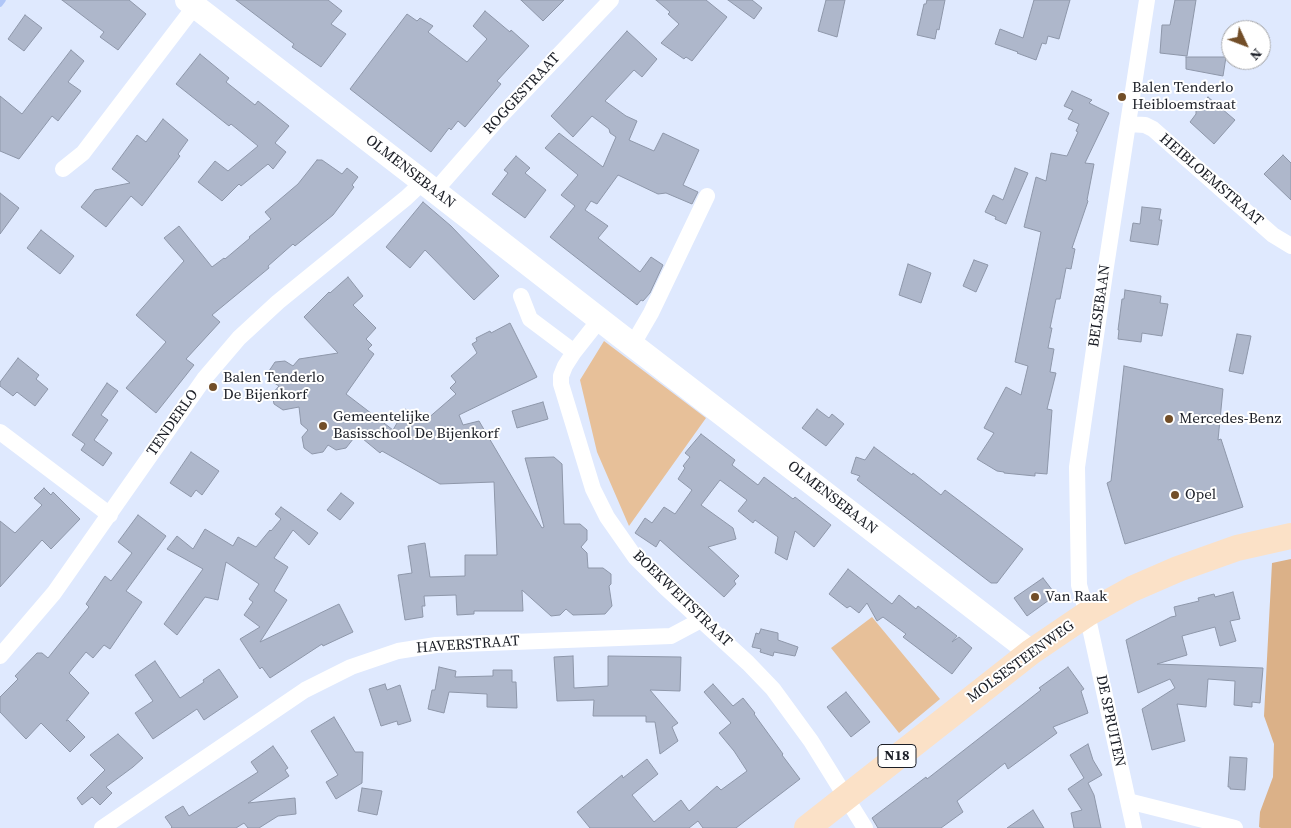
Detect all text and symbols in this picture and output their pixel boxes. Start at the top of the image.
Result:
north arrow [1221,20,1271,70]
text: N [1245,44,1267,65]
street label: ROGGESTRAAT [480,50,564,138]
place label: Balen Tenderlo Heibloemstraat [1132,79,1236,114]
marker: Balen Tenderlo Heibloemstraat [1116,91,1128,103]
street label: HEIBLOEMSTRAAT [1155,130,1267,230]
street label: OLMENSEBAAN [362,131,458,213]
street label: BELSEBAAN [1085,264,1115,348]
place label: Balen Tenderlo De Bijenkorf [223,369,325,404]
marker: Balen Tenderlo De Bijenkorf [207,381,219,393]
street label: TENDERLO [143,386,203,460]
place label: Gemeentelijke Basisschool De Bijenkorf [333,408,499,443]
place label: Mercedes-Benz [1179,410,1281,428]
marker: Mercedes-Benz [1163,413,1175,425]
marker: Gemeentelijke Basisschool De Bijenkorf [317,420,329,432]
street label: OLMENSEBAAN [784,457,880,539]
place label: Opel [1185,486,1216,504]
marker: Opel [1169,489,1181,501]
street label: BOEKWEITSTRAAT [629,547,735,651]
place label: Van Raak [1045,588,1107,606]
marker: Van Raak [1029,591,1041,603]
street label: MOLSESTEENWEG [964,617,1078,707]
street label: HAVERSTRAAT [416,632,520,658]
street label: DE SPRUITEN [1091,673,1129,769]
road number: N18 [878,744,916,768]

